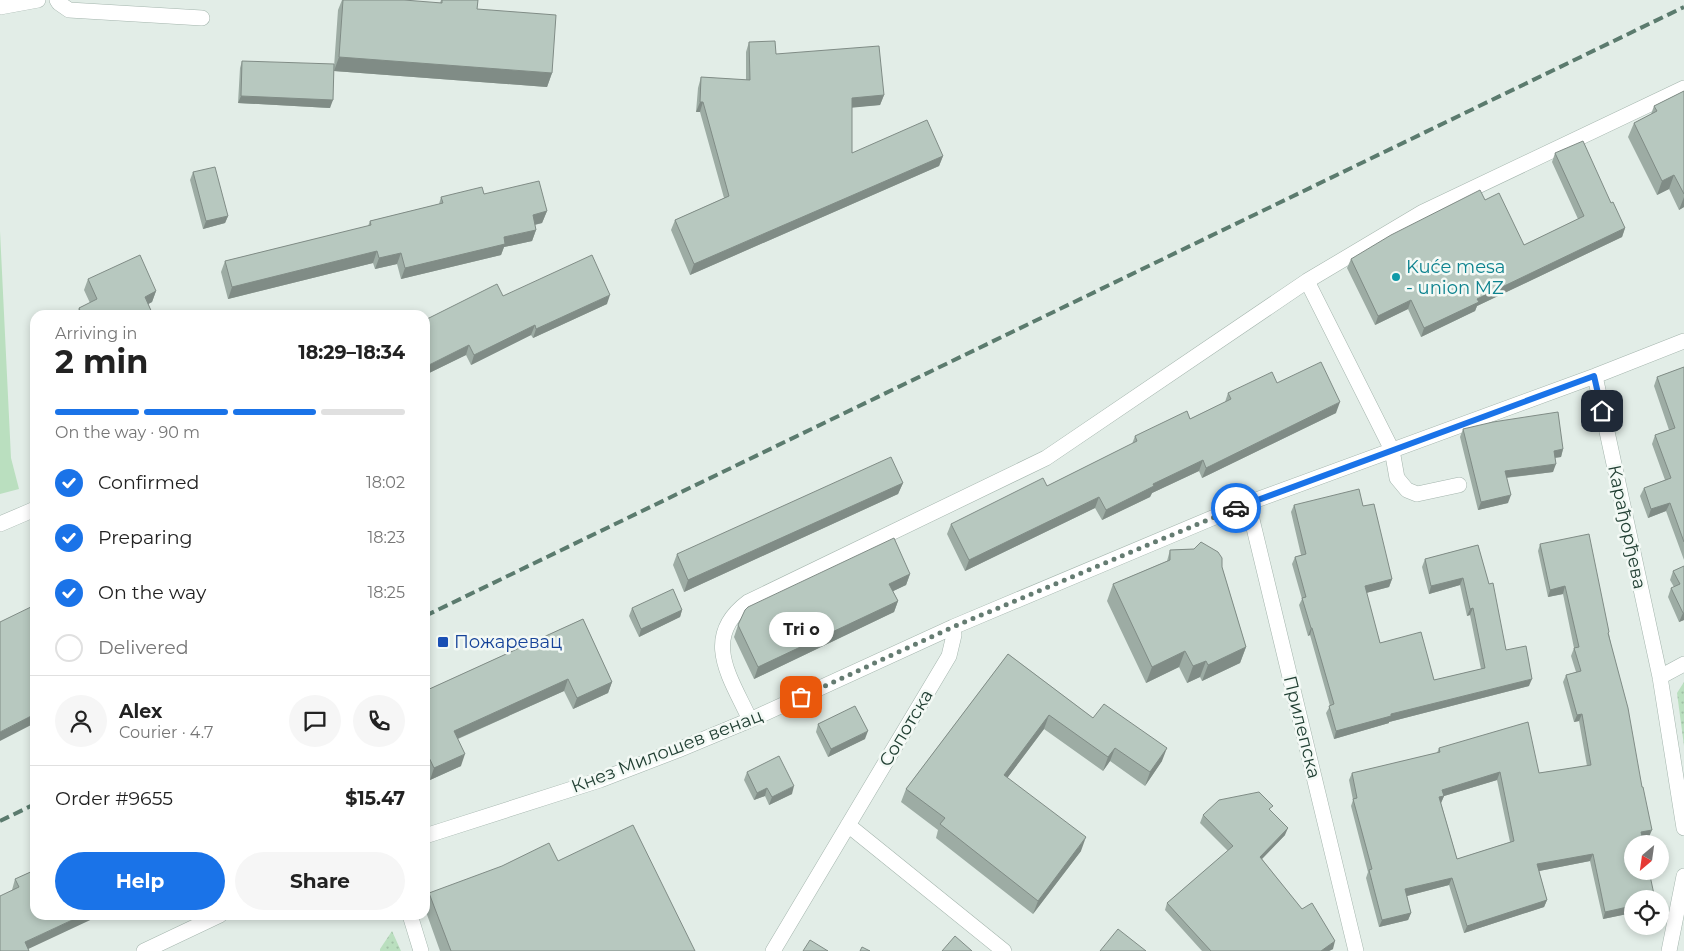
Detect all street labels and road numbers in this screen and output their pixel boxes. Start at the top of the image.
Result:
street label: Карађорђева [1603,463,1651,591]
street label: Прилепска [1279,673,1325,781]
street label: Сопотска [874,685,938,771]
street label: Кнез Милошев венац [568,704,766,798]

